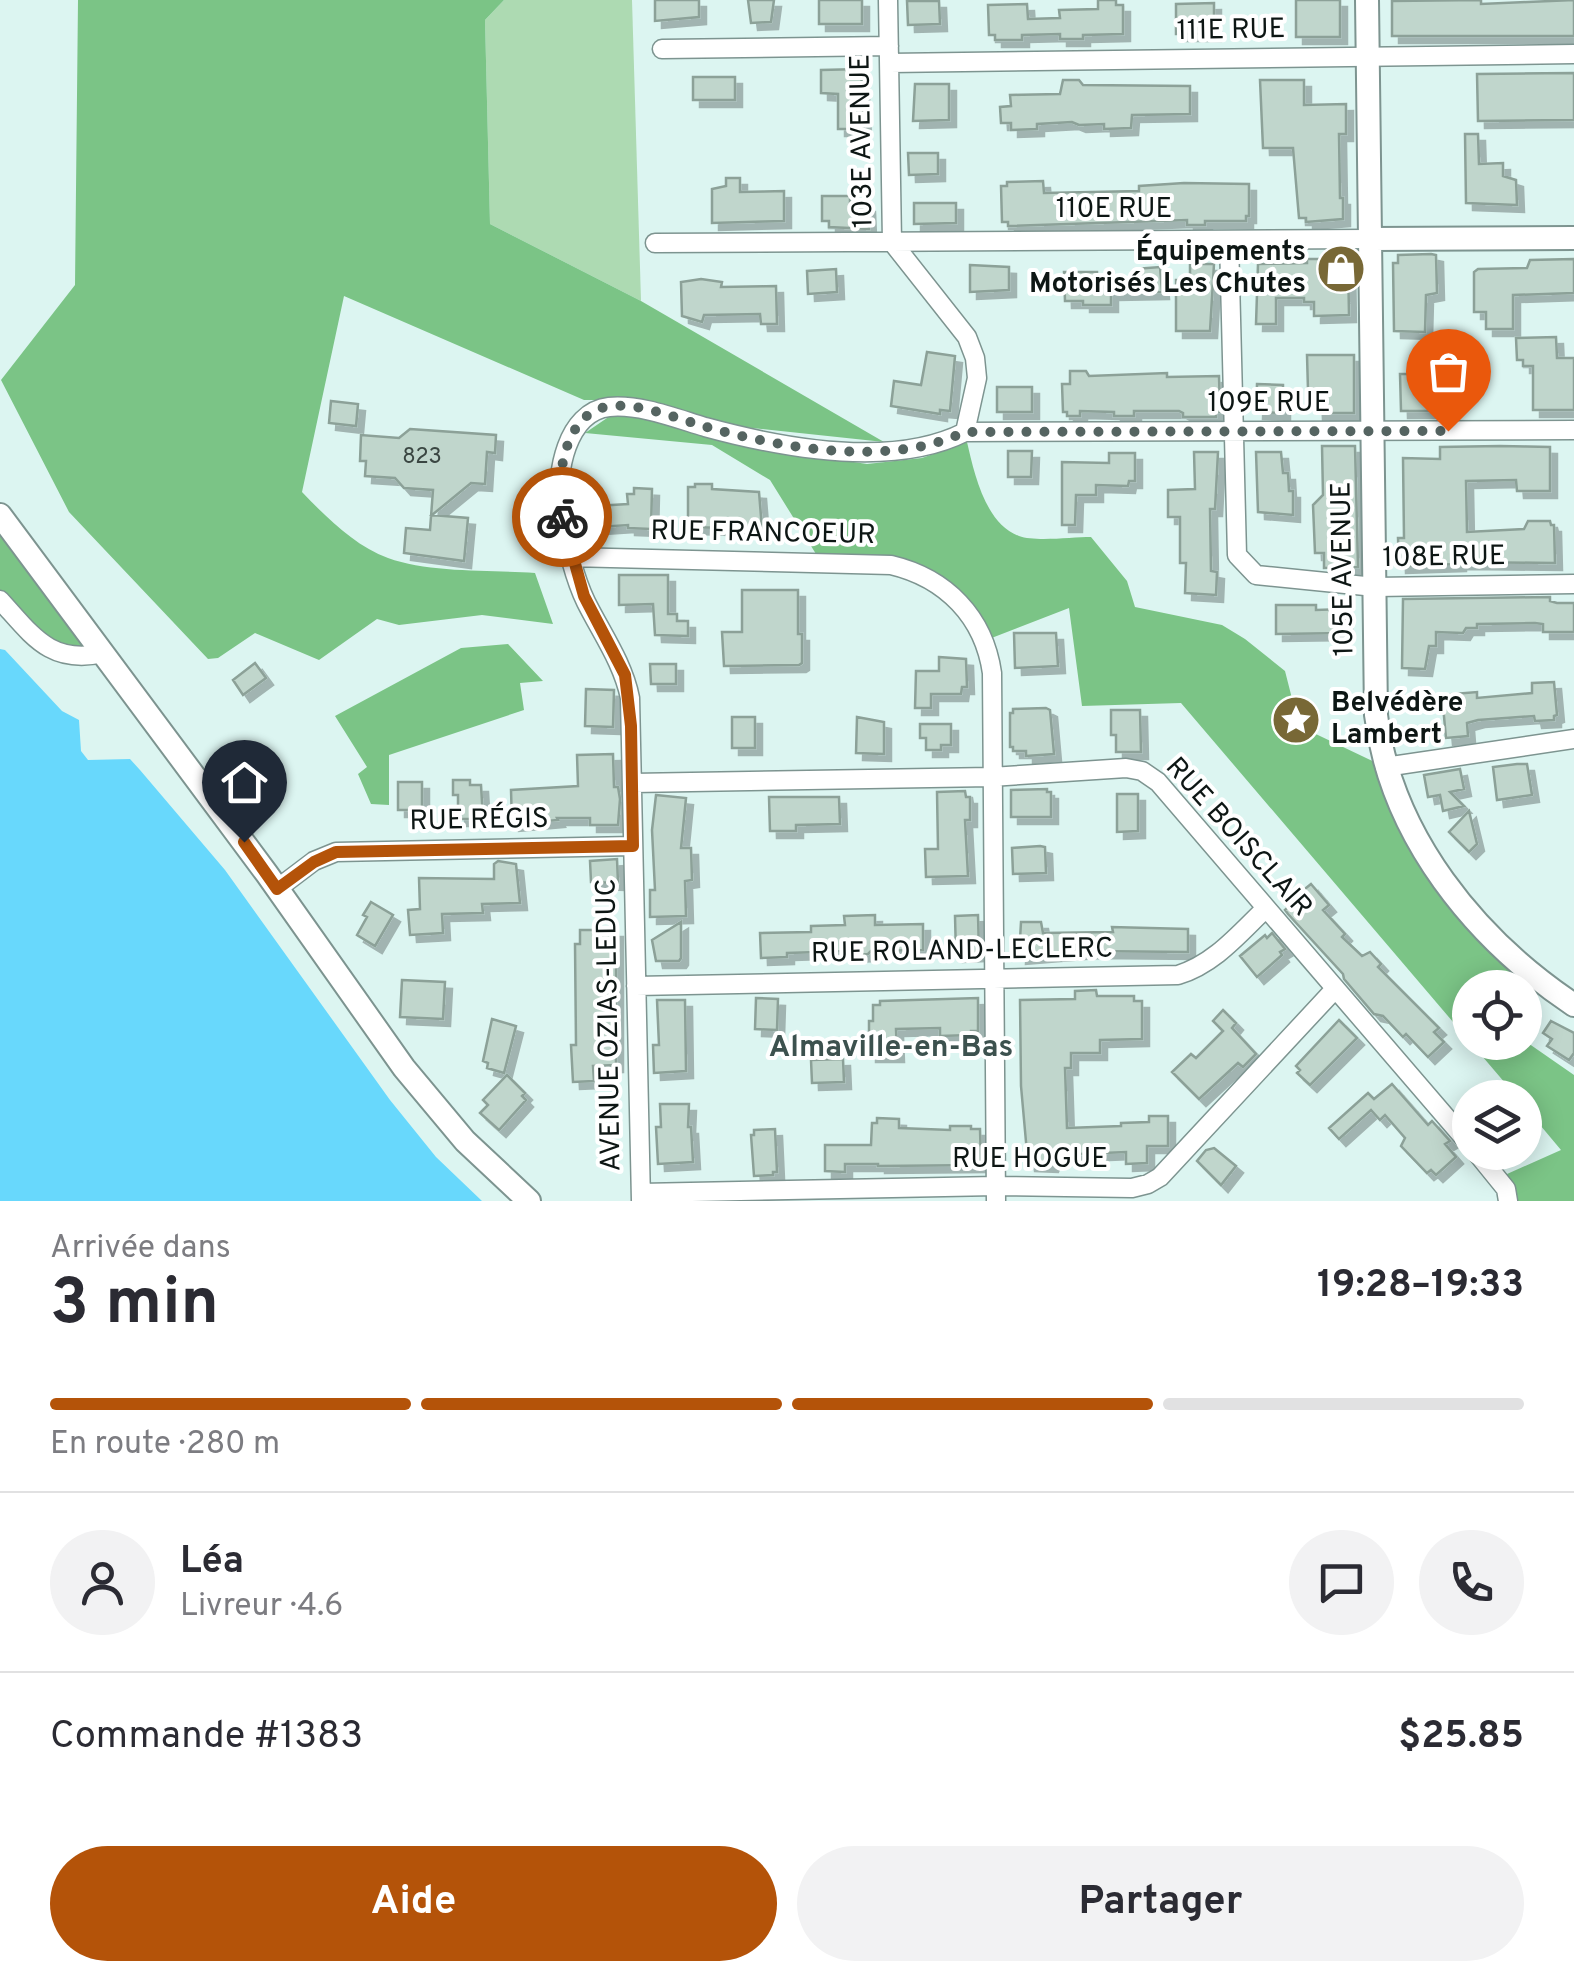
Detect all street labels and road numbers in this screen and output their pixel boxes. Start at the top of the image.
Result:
street label: 111E RUE [1176,12,1286,50]
street label: 103E AVENUE [843,54,883,228]
street label: 110E RUE [1056,192,1172,228]
street label: 109E RUE [1208,386,1330,422]
street label: 105E AVENUE [1324,481,1364,657]
street label: RUE FRANCOEUR [650,514,876,554]
street label: 108E RUE [1382,539,1506,577]
street label: RUE BOISCLAIR [1157,750,1319,926]
street label: RUE RÉGIS [409,800,549,840]
street label: AVENUE OZIAS-LEDUC [589,878,631,1172]
street label: RUE ROLAND-LECLERC [811,931,1113,973]
street label: RUE HOGUE [952,1142,1108,1178]

